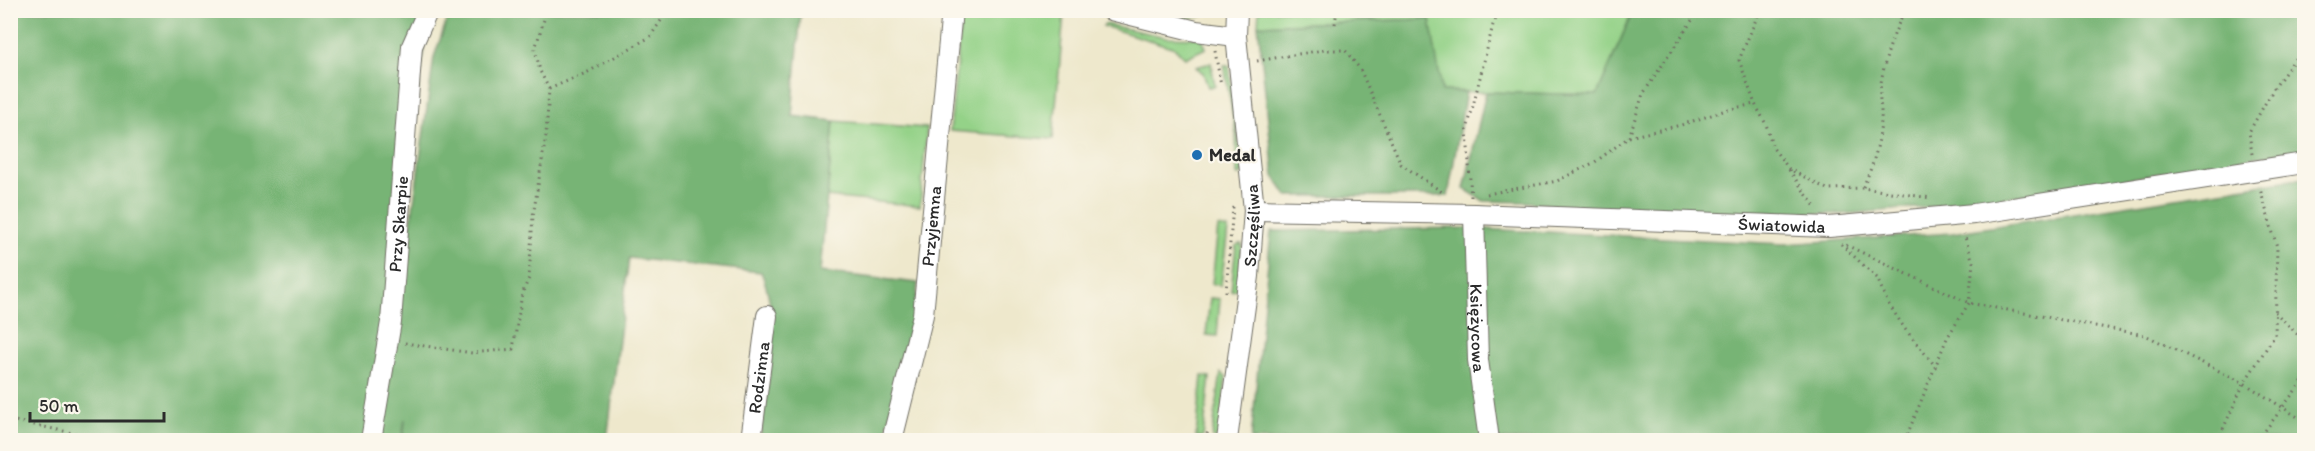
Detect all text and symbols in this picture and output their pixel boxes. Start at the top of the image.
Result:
place label: Medal [1209,144,1257,166]
marker: Medal [1190,148,1204,162]
street label: Przy Skarpie [384,175,413,273]
street label: Szczęśliwa [1239,183,1265,268]
street label: Przyjemna [917,185,946,267]
street label: Światowida [1738,213,1826,238]
street label: Księżycowa [1465,283,1491,374]
street label: Rodzinna [744,340,775,415]
scale bar [30,385,164,423]
text: 50 m [39,395,79,417]

